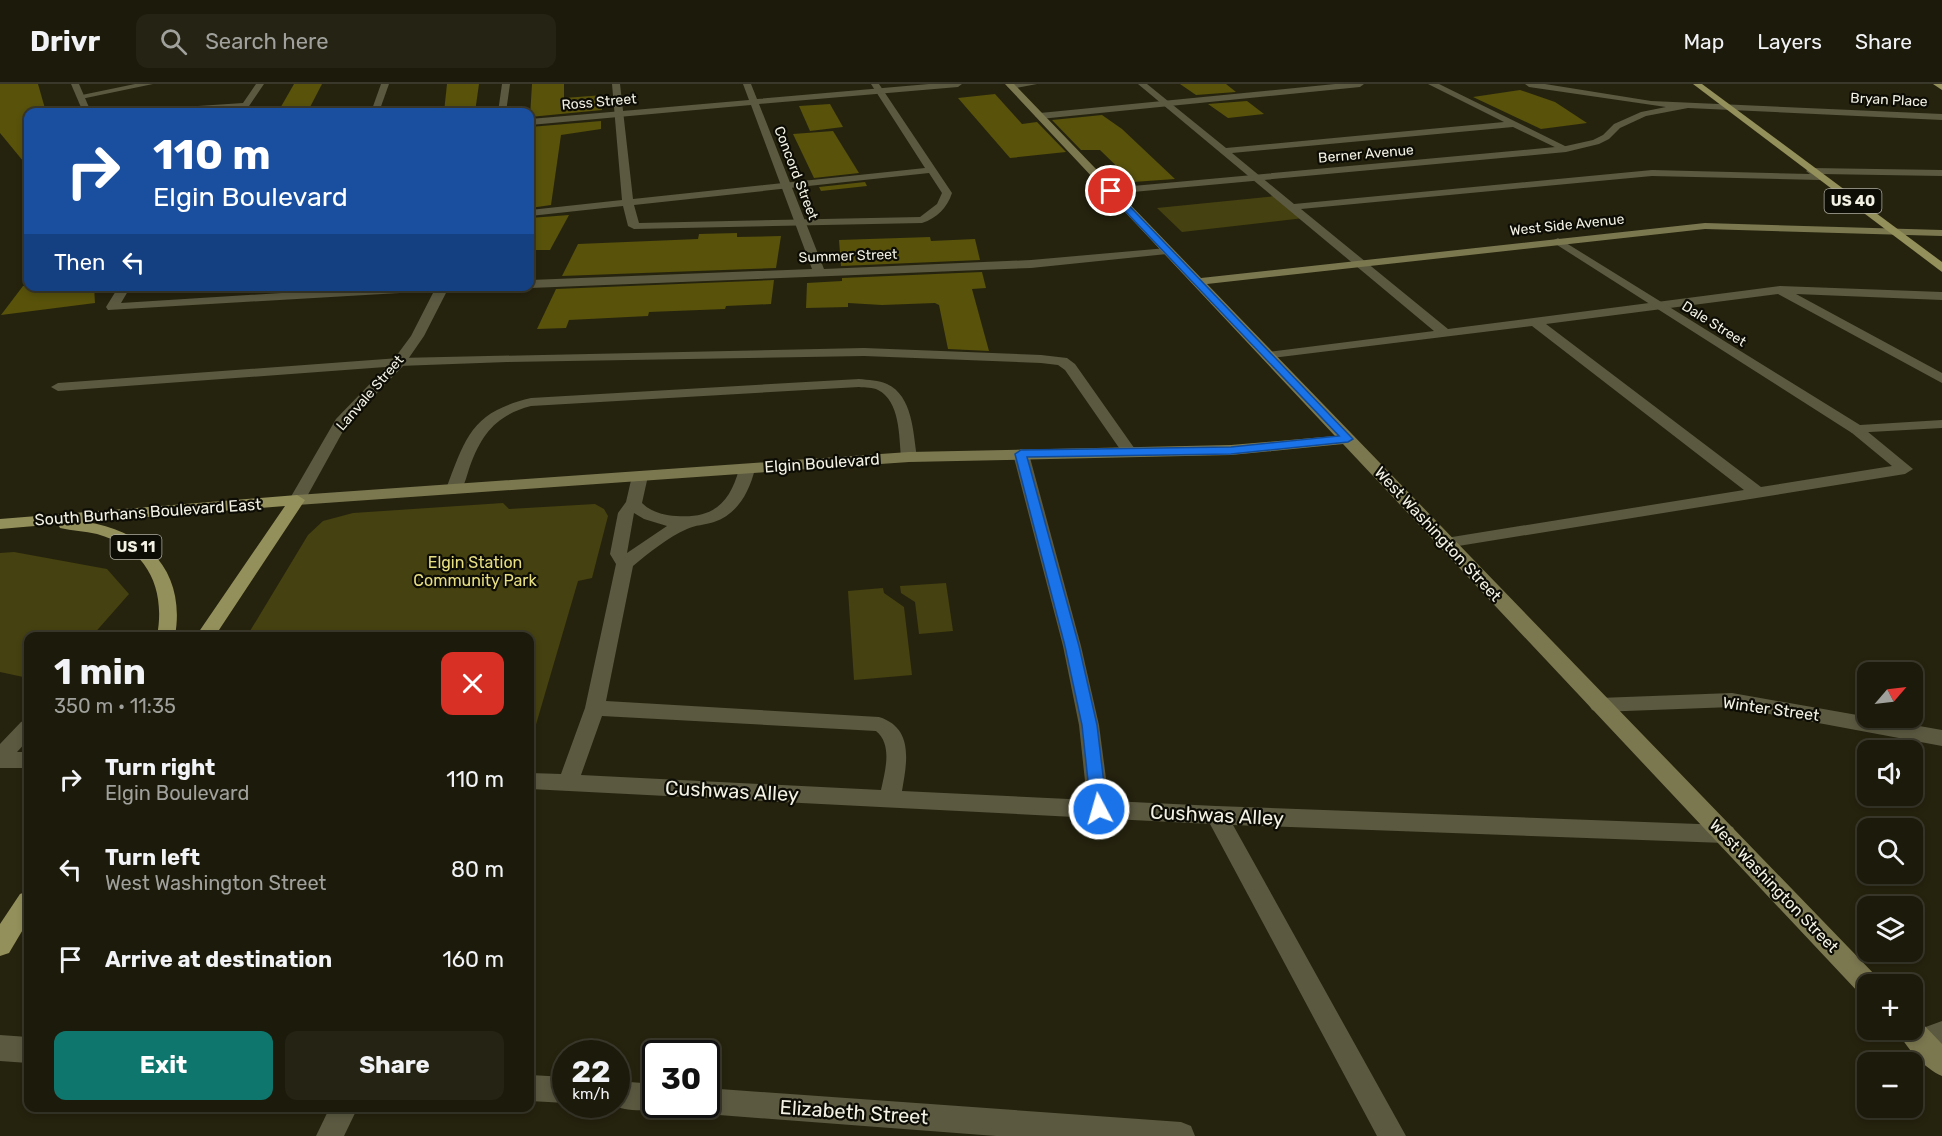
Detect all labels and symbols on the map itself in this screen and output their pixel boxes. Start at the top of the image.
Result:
street label: Bryan Place [1850,89,1928,111]
street label: Ross Street [561,90,638,114]
street label: Concord Street [770,124,822,223]
street label: Berner Avenue [1317,141,1415,167]
pin [1085,165,1136,216]
road number: US 40 [1824,189,1882,213]
street label: West Side Avenue [1509,211,1625,239]
street label: Summer Street [798,246,898,266]
street label: Dale Street [1679,298,1750,351]
street label: Lanvale Street [333,351,408,434]
street label: Elgin Boulevard [764,449,880,477]
street label: West Washington Street [1371,463,1505,605]
street label: South Burhans Boulevard East [34,495,262,529]
road number: US 11 [110,535,162,559]
park label: Elgin Station Community Park [413,553,537,590]
north arrow [1857,662,1923,728]
street label: Winter Street [1721,693,1821,725]
street label: Cushwas Alley [665,776,799,806]
position arrow [1067,777,1131,841]
street label: Cushwas Alley [1150,800,1284,830]
street label: West Washington Street [1706,816,1842,956]
speed limit sign: 30 [642,1040,720,1118]
street label: Elizabeth Street [779,1095,929,1129]

